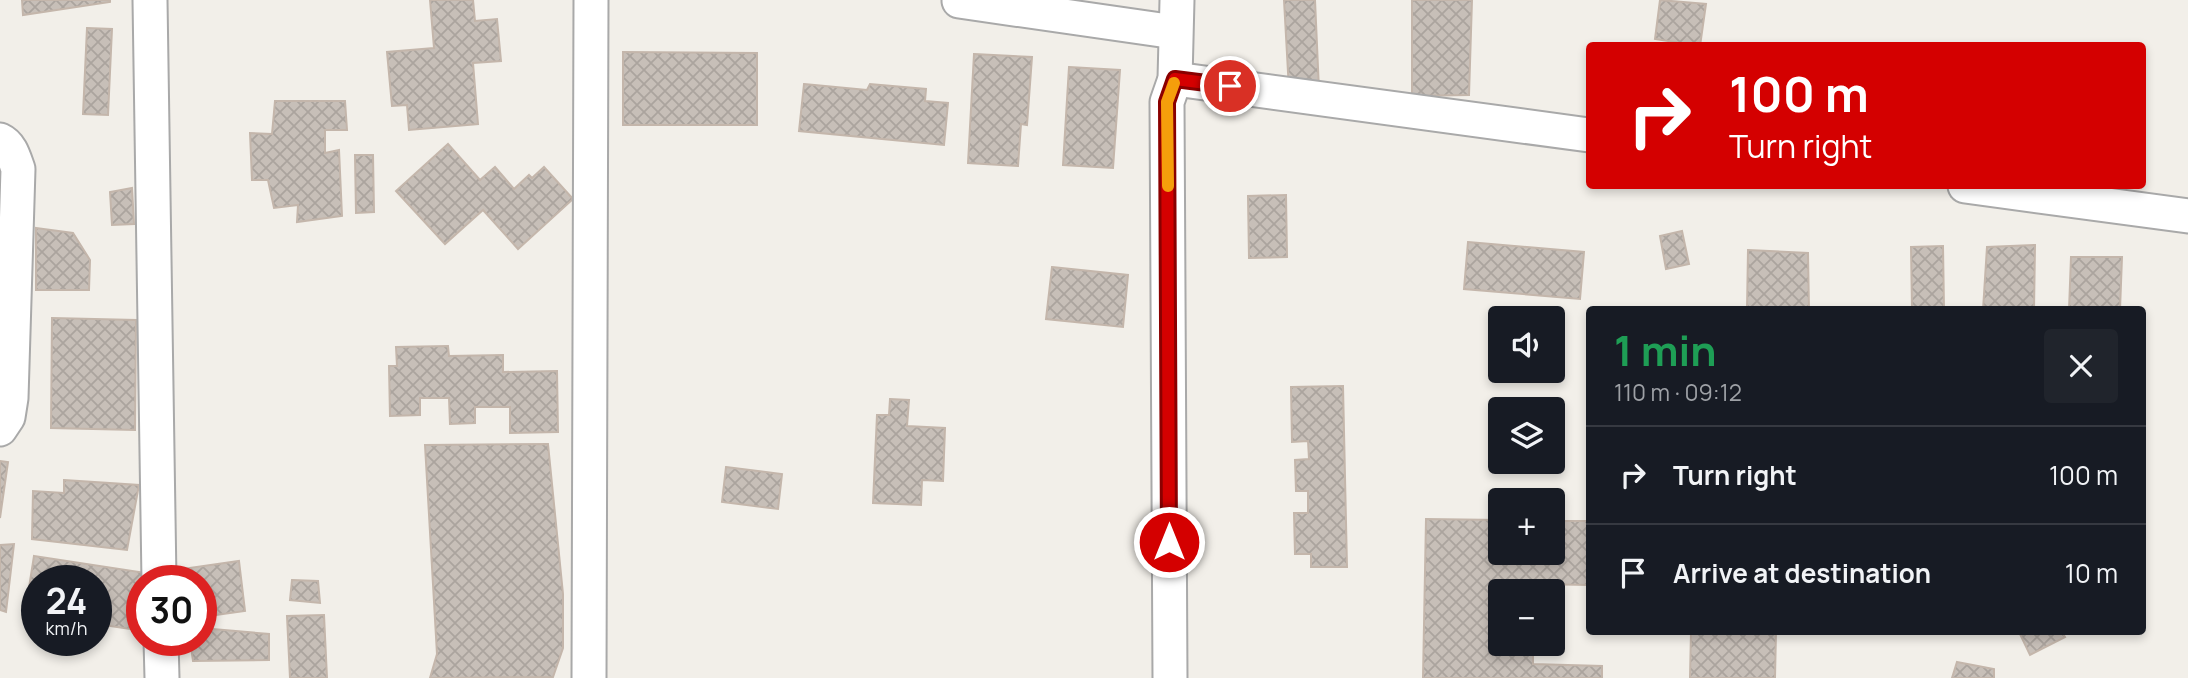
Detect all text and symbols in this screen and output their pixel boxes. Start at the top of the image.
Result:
pin [1200,56,1260,116]
text: 100 m [1729,60,1869,127]
icon: arrive [1211,67,1249,105]
icon: right [1614,70,1705,161]
text: Turn right [1729,124,1872,168]
map controls [1488,306,1565,656]
button: sound [1488,306,1565,383]
text: 1 min [1614,321,1717,379]
button: close [2044,329,2118,403]
text: 110 m · 09:12 [1614,376,1742,408]
button: layers [1488,397,1565,474]
icon: right [1614,456,1652,494]
text: Turn right [1673,457,1797,493]
text: 100 m [2049,457,2118,493]
button: + [1488,488,1565,565]
position arrow [1132,505,1206,579]
icon: arrive [1614,554,1652,592]
text: Arrive at destination [1673,555,1931,591]
text: 10 m [2065,555,2118,591]
speed limit sign: 30 [126,565,217,656]
text: 24 [46,577,87,625]
button: − [1488,579,1565,656]
text: km/h [46,616,87,640]

